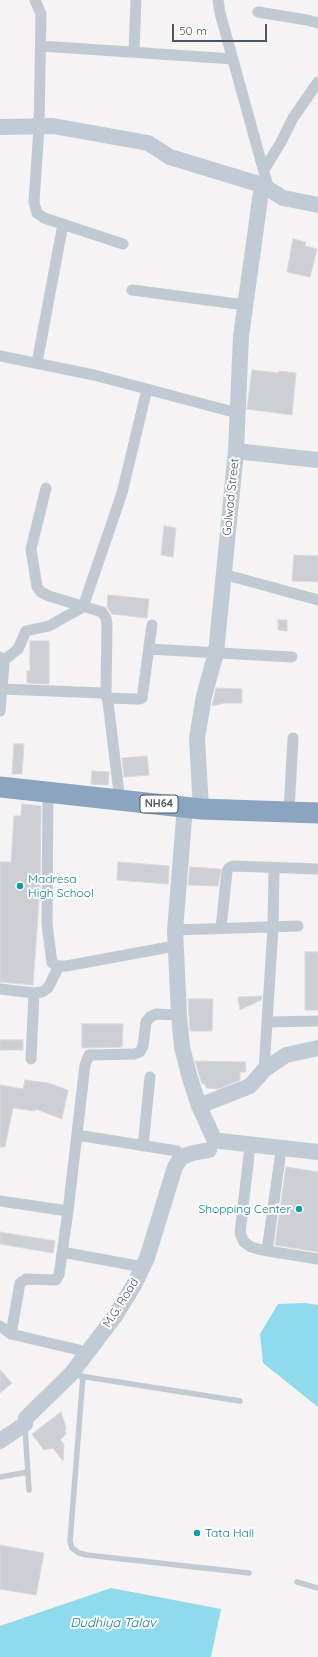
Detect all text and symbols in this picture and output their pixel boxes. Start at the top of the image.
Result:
scale bar [174,16,269,42]
text: 50 m [179,23,207,38]
street label: Golwad Street [220,458,242,536]
road number: NH64 [140,795,178,813]
place label: Madresa High School [28,872,94,900]
marker: Madresa High School [15,881,25,891]
place label: Shopping Center [198,1202,291,1216]
marker: Shopping Center [294,1204,304,1214]
street label: M.G. Road [100,1276,142,1330]
place label: Tata Hall [205,1526,254,1540]
marker: Tata Hall [192,1528,202,1538]
water label: Dudhiya Talav [70,1615,156,1631]

